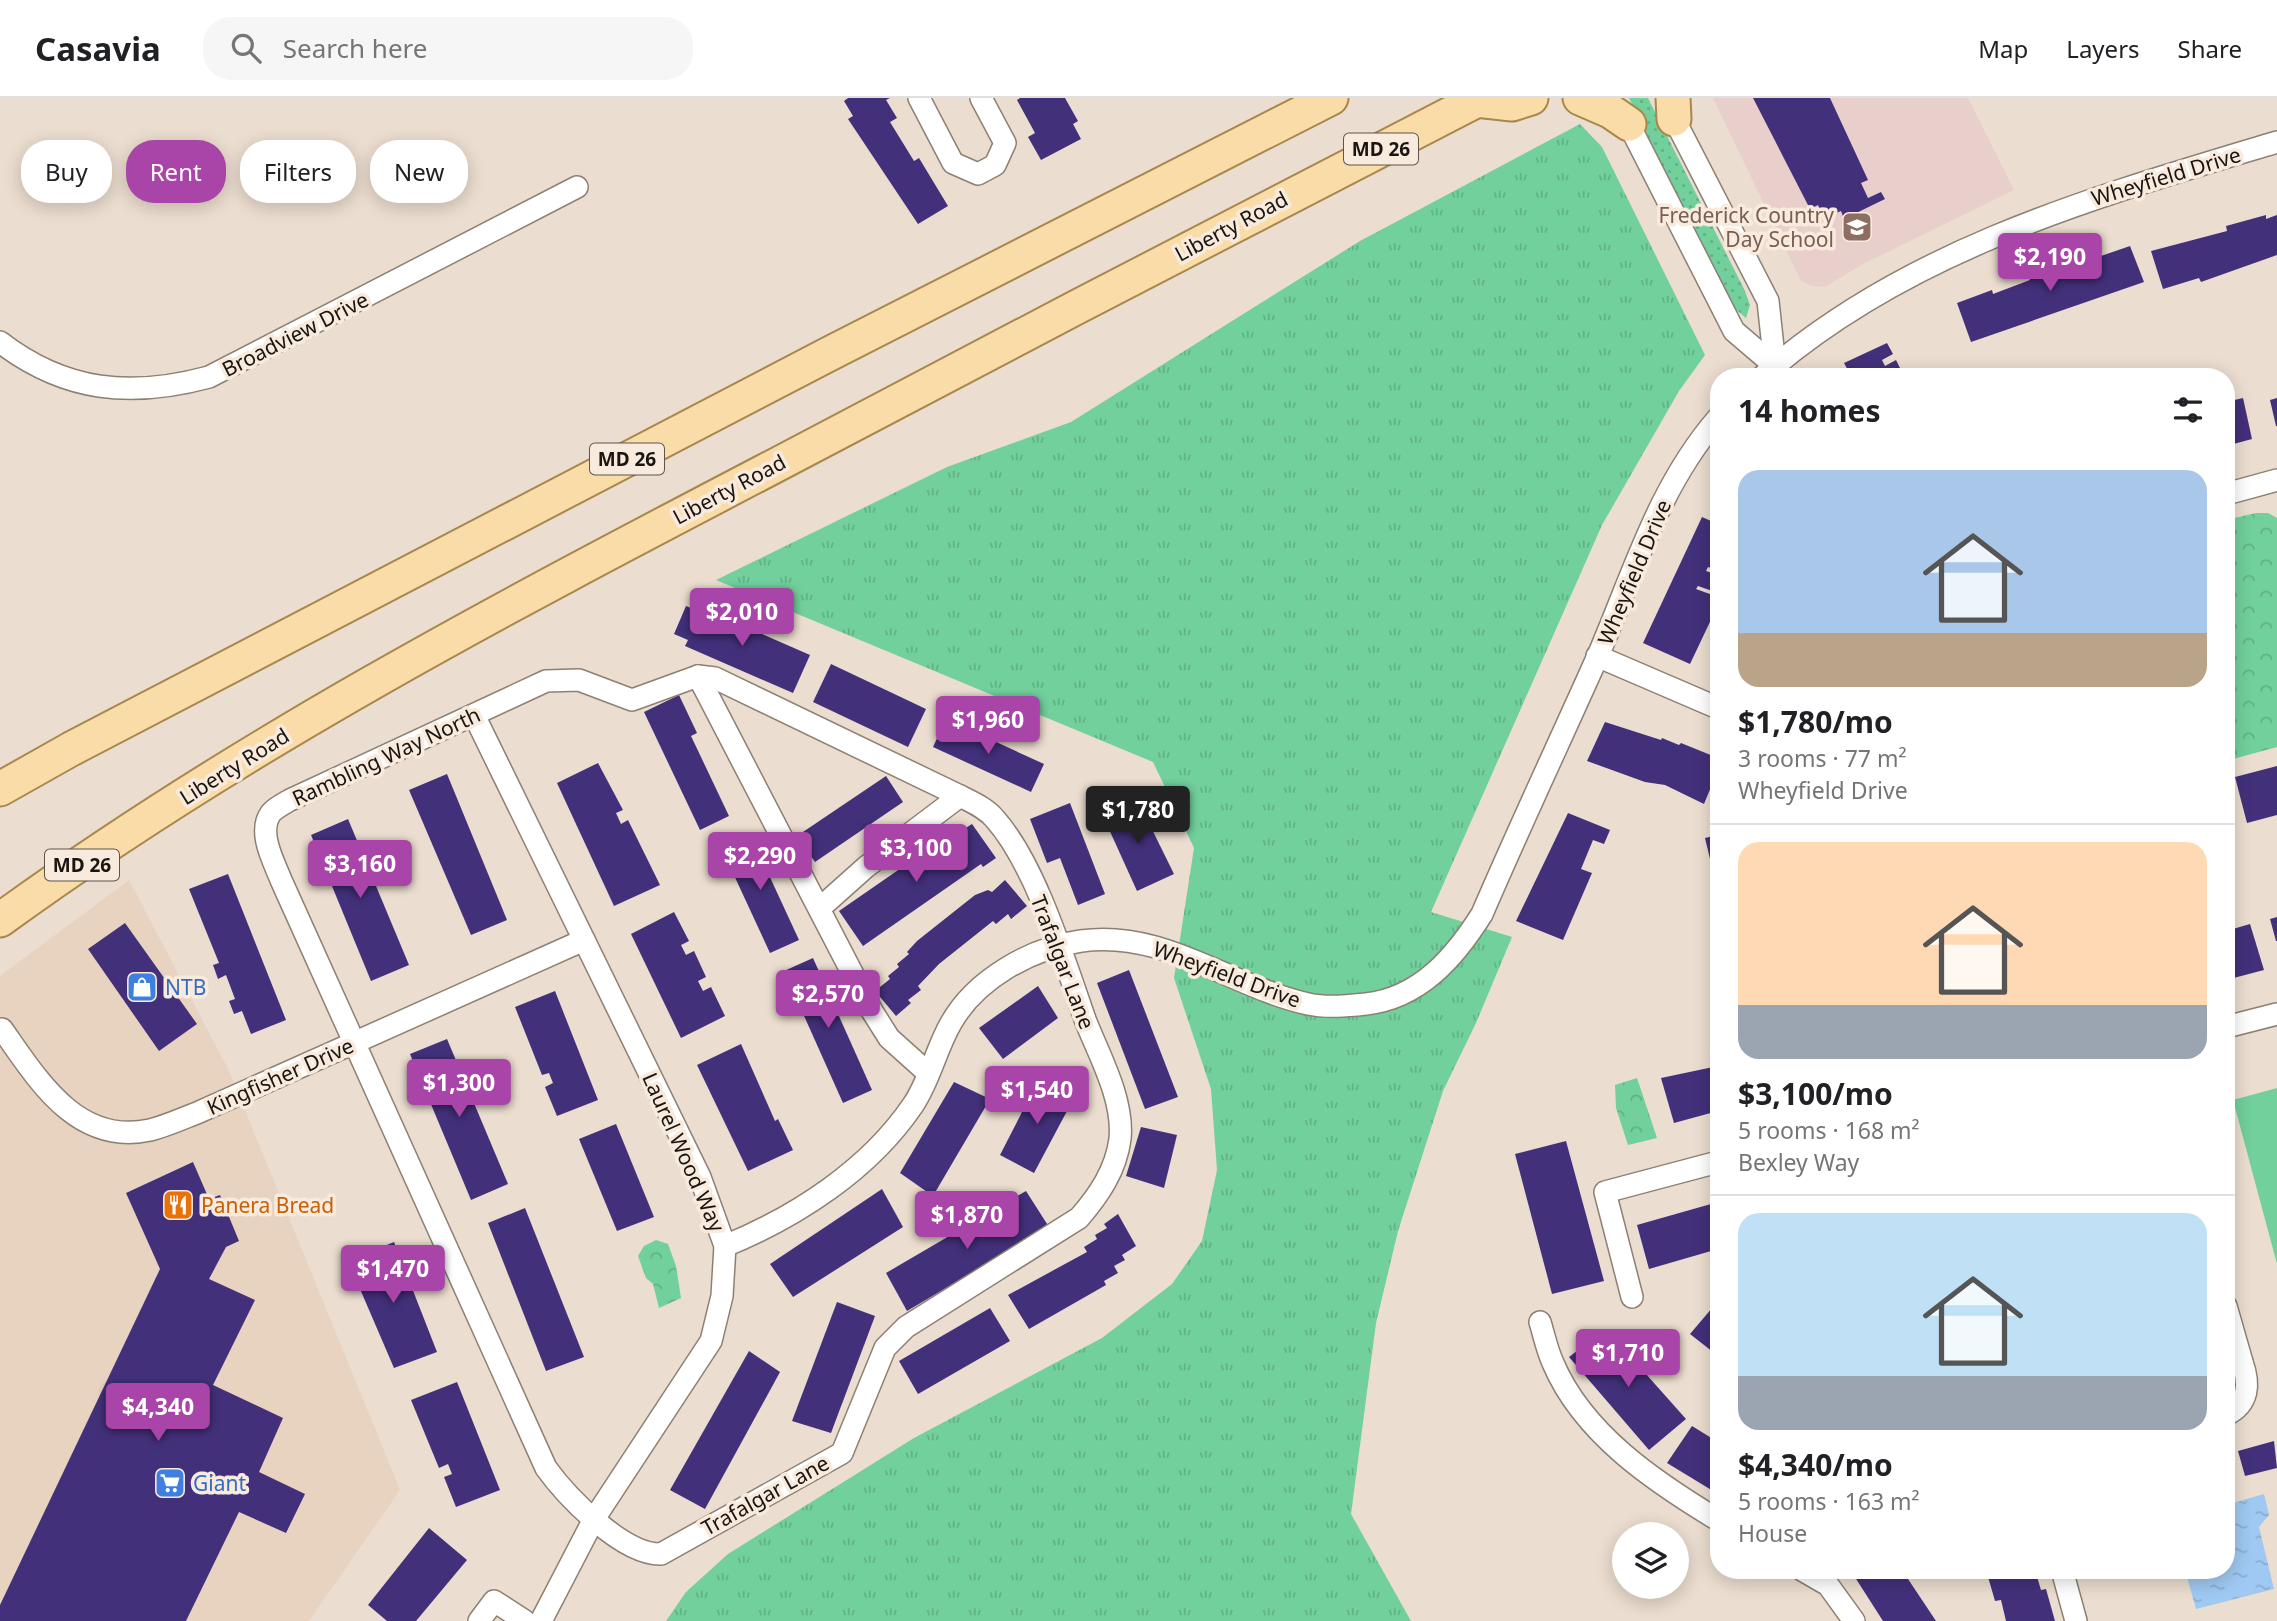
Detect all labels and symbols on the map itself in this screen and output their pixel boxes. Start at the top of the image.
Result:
road number: MD 26 [1344,134,1418,164]
street label: Wheyfield Drive [2088,140,2244,212]
street label: Liberty Road [1170,185,1292,267]
place label: Frederick Country Day School [1659,201,1834,253]
school or university icon: Frederick Country Day School [1840,210,1874,244]
pin: $2,190 [1993,234,2107,293]
street label: Broadview Drive [217,285,373,383]
road number: MD 26 [590,444,664,474]
street label: Liberty Road [668,448,790,530]
street label: Wheyfield Drive [1591,495,1677,649]
pin: $2,010 [685,588,799,648]
pin: $1,960 [931,696,1045,756]
street label: Rambling Way North [287,700,485,812]
street label: Liberty Road [174,721,294,811]
pin: $1,780 [1081,786,1195,846]
pin: $3,100 [859,824,973,884]
pin: $2,290 [703,832,817,892]
pin: $3,160 [303,840,417,900]
road number: MD 26 [45,850,119,880]
street label: Trafalgar Lane [1025,891,1101,1033]
street label: Wheyfield Drive [1149,934,1305,1014]
shop icon: NTB [125,970,159,1004]
pin: $2,570 [771,970,885,1030]
place label: NTB [165,973,206,1001]
street label: Kingfisher Drive [202,1031,358,1121]
pin: $1,300 [402,1060,516,1119]
pin: $1,540 [980,1066,1094,1126]
street label: Laurel Wood Way [636,1068,732,1236]
restaurant icon: Panera Bread [161,1188,195,1222]
place label: Panera Bread [201,1191,334,1219]
pin: $1,870 [910,1192,1024,1251]
pin: $1,470 [336,1246,450,1305]
pin: $1,710 [1571,1330,1685,1389]
pin: $4,340 [101,1384,215,1443]
street label: Trafalgar Lane [696,1448,834,1542]
supermarket icon: Giant [153,1466,187,1500]
place label: Giant [193,1469,246,1497]

